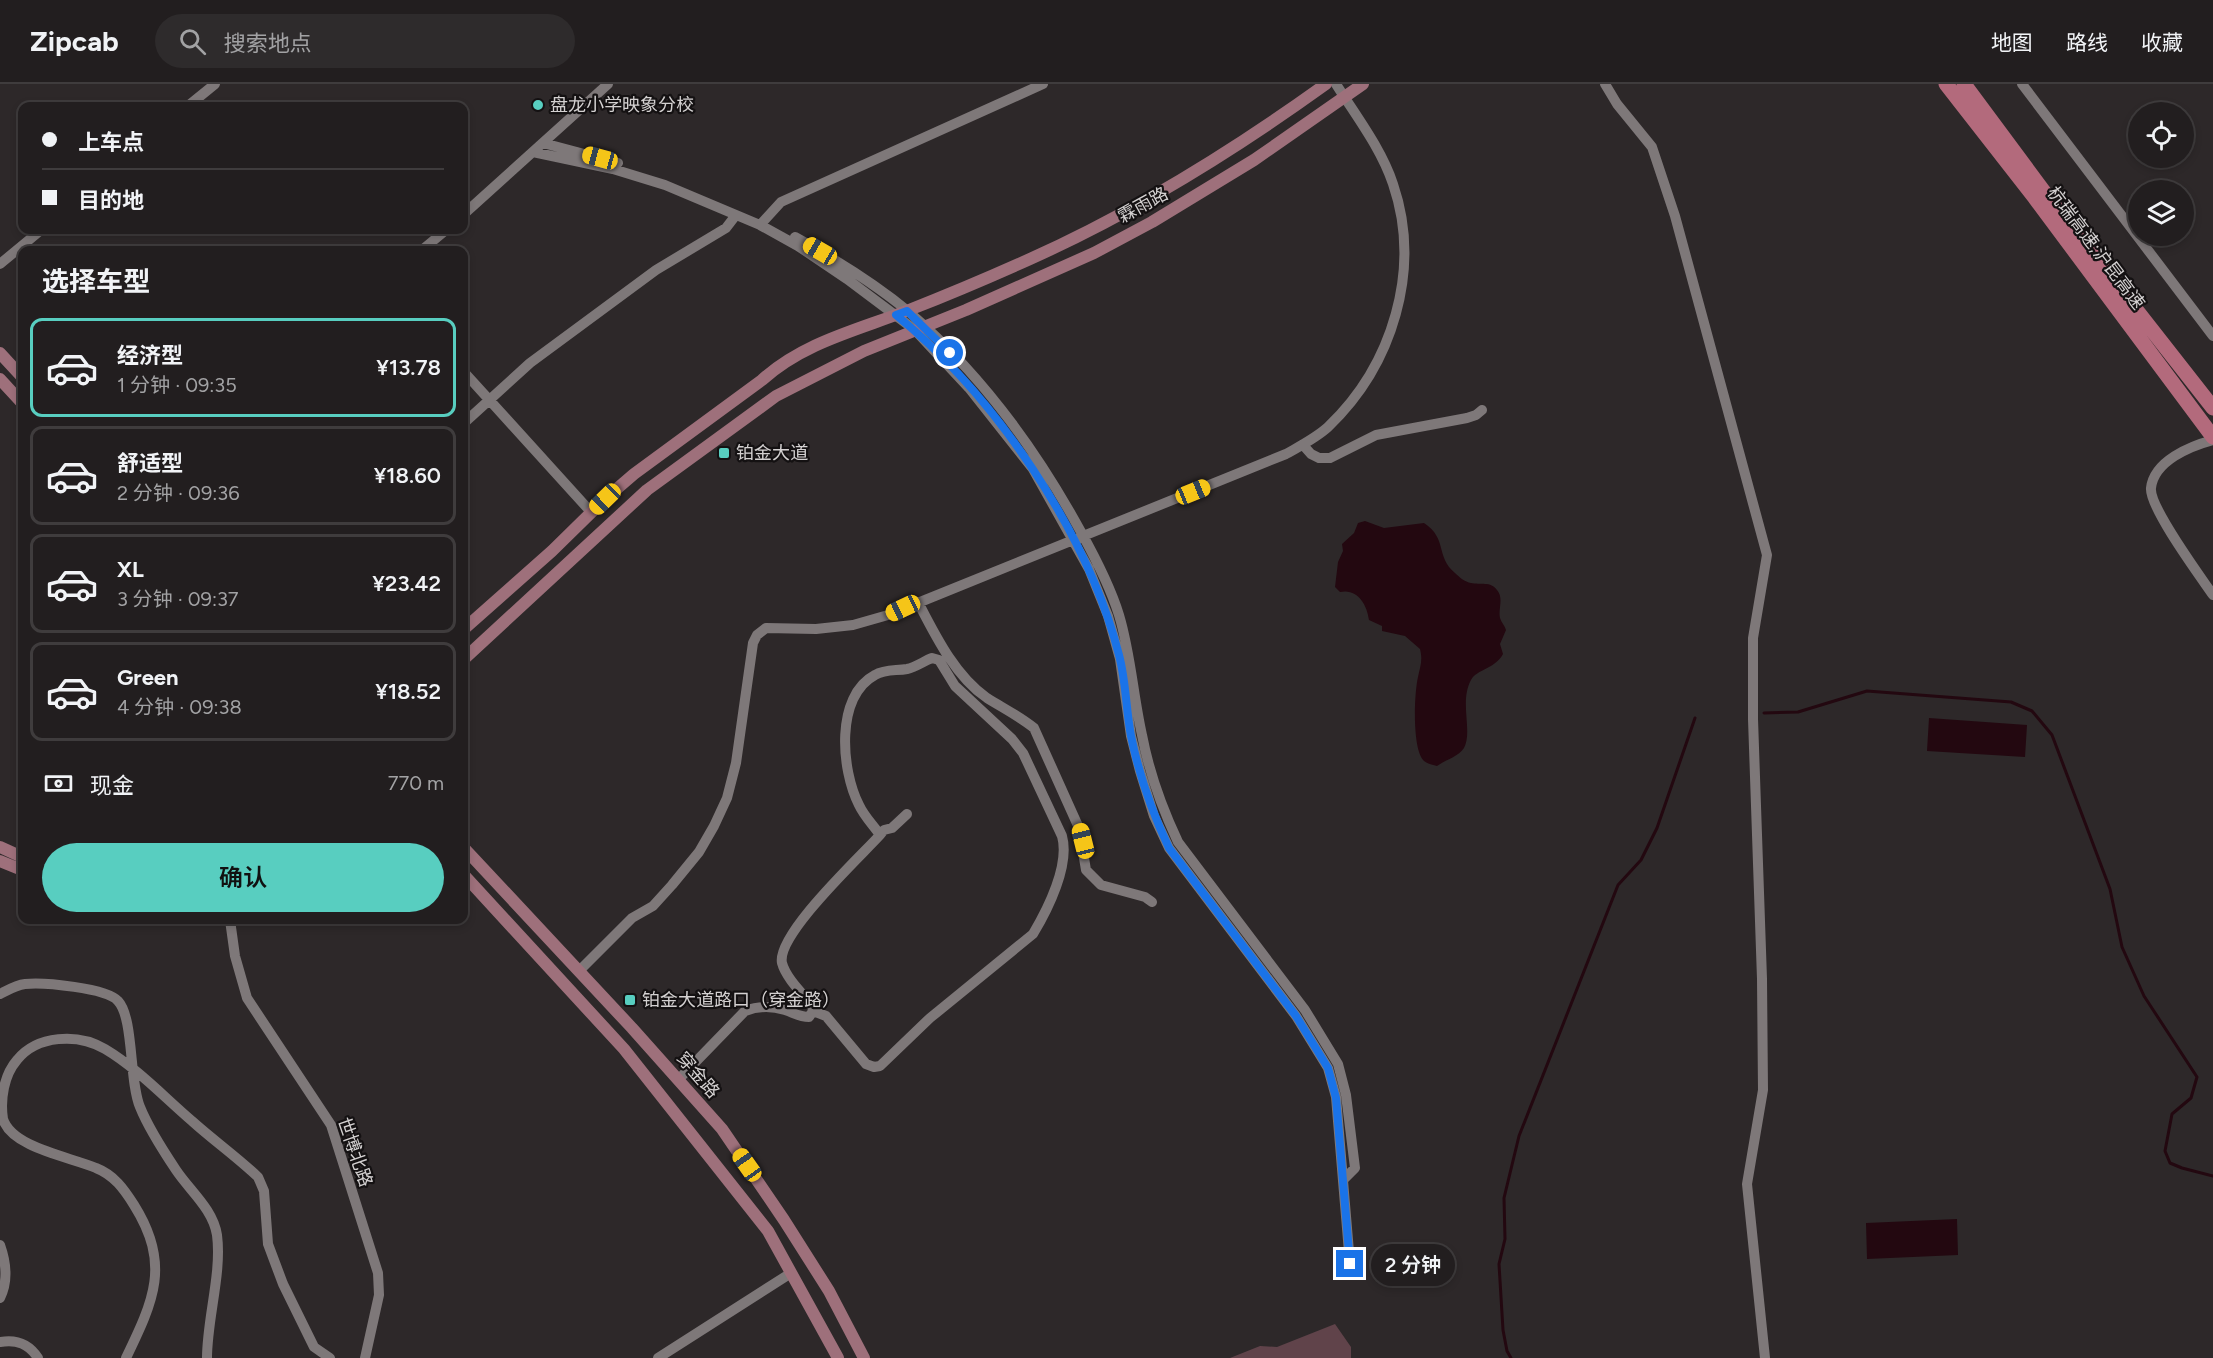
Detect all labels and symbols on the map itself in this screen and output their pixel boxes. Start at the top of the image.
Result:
place label: 盘龙小学映象分校 [550,94,694,116]
marker: 盘龙小学映象分校 [531,98,545,112]
car [580,145,620,171]
street label: 霖雨路 [1114,182,1172,228]
street label: 杭瑞高速;沪昆高速 [2042,182,2150,314]
car [800,234,840,268]
route start [936,339,963,366]
place label: 铂金大道 [736,442,808,464]
marker: 铂金大道 [717,446,731,460]
car [1173,477,1213,507]
car [586,480,624,518]
car [883,592,923,624]
car [1070,821,1096,861]
place label: 铂金大道路口（穿金路） [642,989,840,1011]
marker: 铂金大道路口（穿金路） [623,993,637,1007]
street label: 穿金路 [672,1047,724,1103]
street label: 世博北路 [333,1114,377,1190]
car [729,1145,765,1185]
callout: 2 分钟 [1371,1243,1455,1285]
route end [1336,1250,1363,1277]

